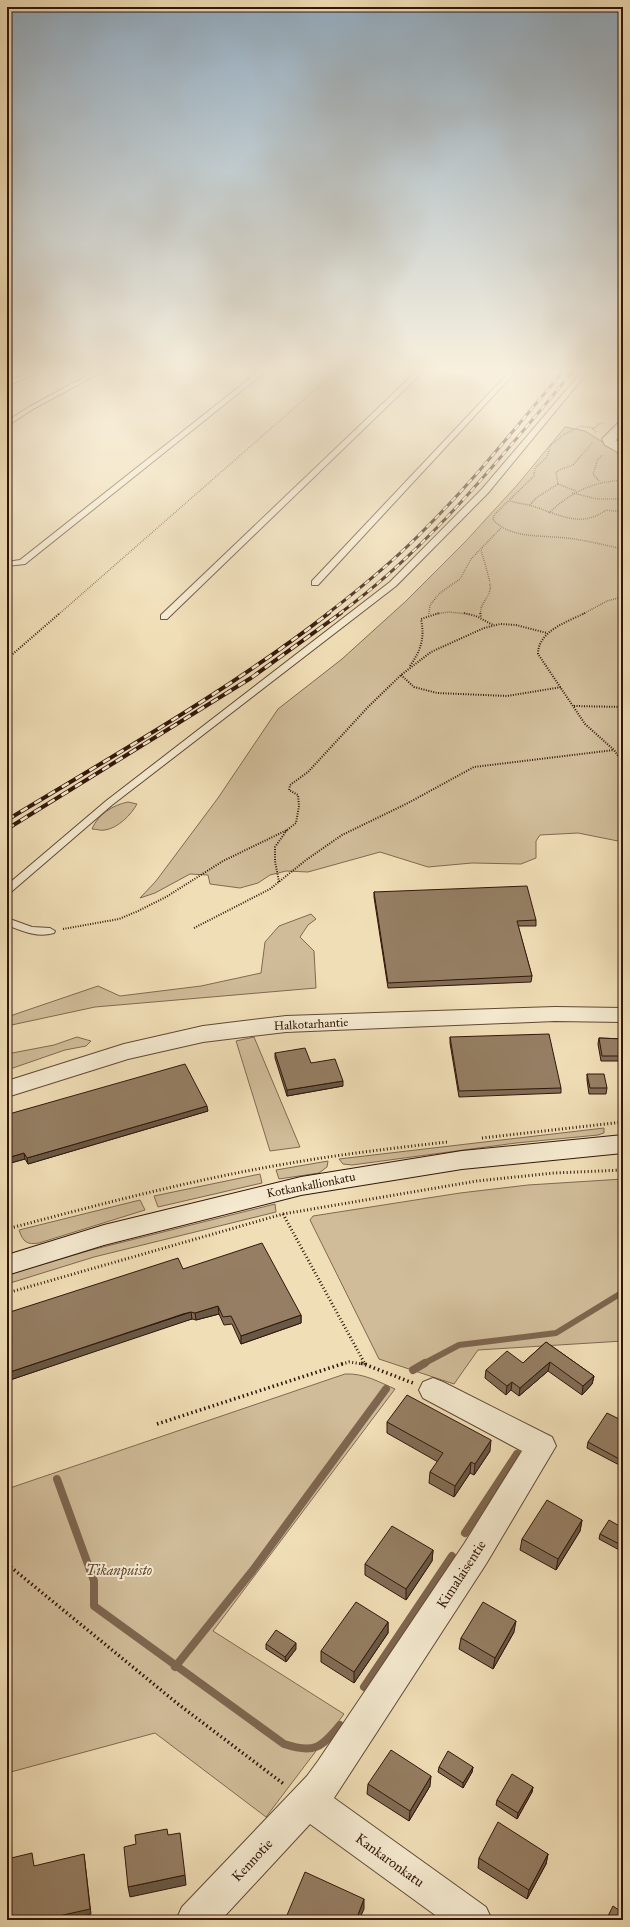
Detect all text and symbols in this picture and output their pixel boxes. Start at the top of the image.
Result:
street label: Halkotarhantie [273,1015,349,1033]
street label: Kotkankallionkatu [265,1169,357,1200]
street label: Kimalaisentie [433,1537,490,1612]
park label: Tikanpuisto [86,1562,152,1580]
street label: Kankaronkatu [352,1830,428,1891]
street label: Kennotie [228,1835,277,1885]

